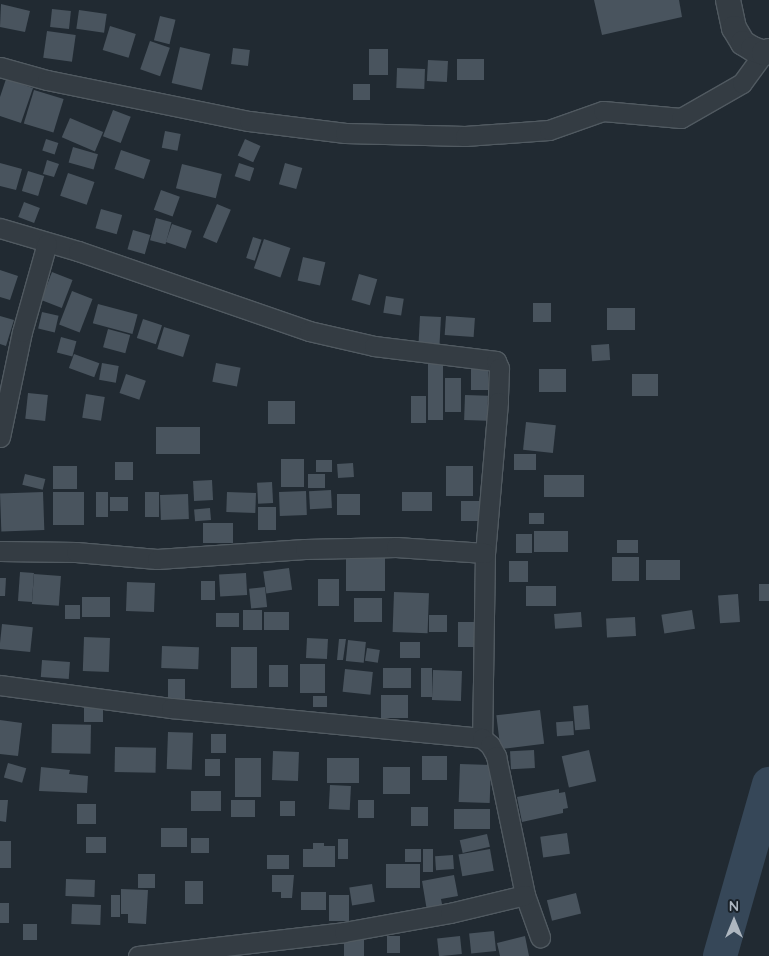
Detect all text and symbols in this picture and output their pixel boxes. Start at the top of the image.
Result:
north arrow [709,896,759,946]
text: N [729,897,739,915]

